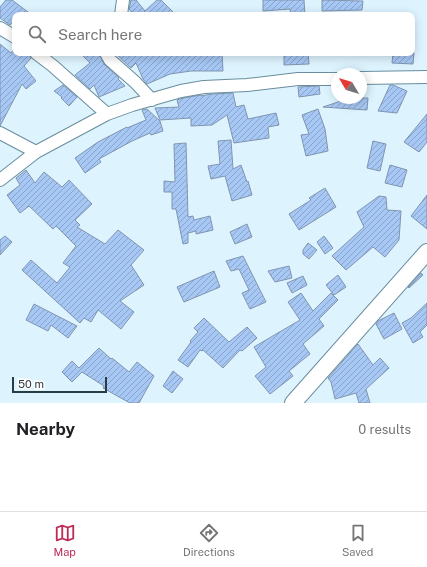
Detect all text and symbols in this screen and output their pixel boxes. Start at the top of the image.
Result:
search box [12,12,415,56]
icon: search [26,23,48,45]
text: Search here [58,26,142,43]
north arrow [331,68,367,104]
scale bar [12,375,107,394]
text: 50 m [18,378,44,390]
text: Nearby [16,419,75,439]
text: 0 results [358,422,411,437]
tab: Map [54,522,76,558]
tab: Directions [183,522,235,558]
tab: Saved [342,522,373,558]

